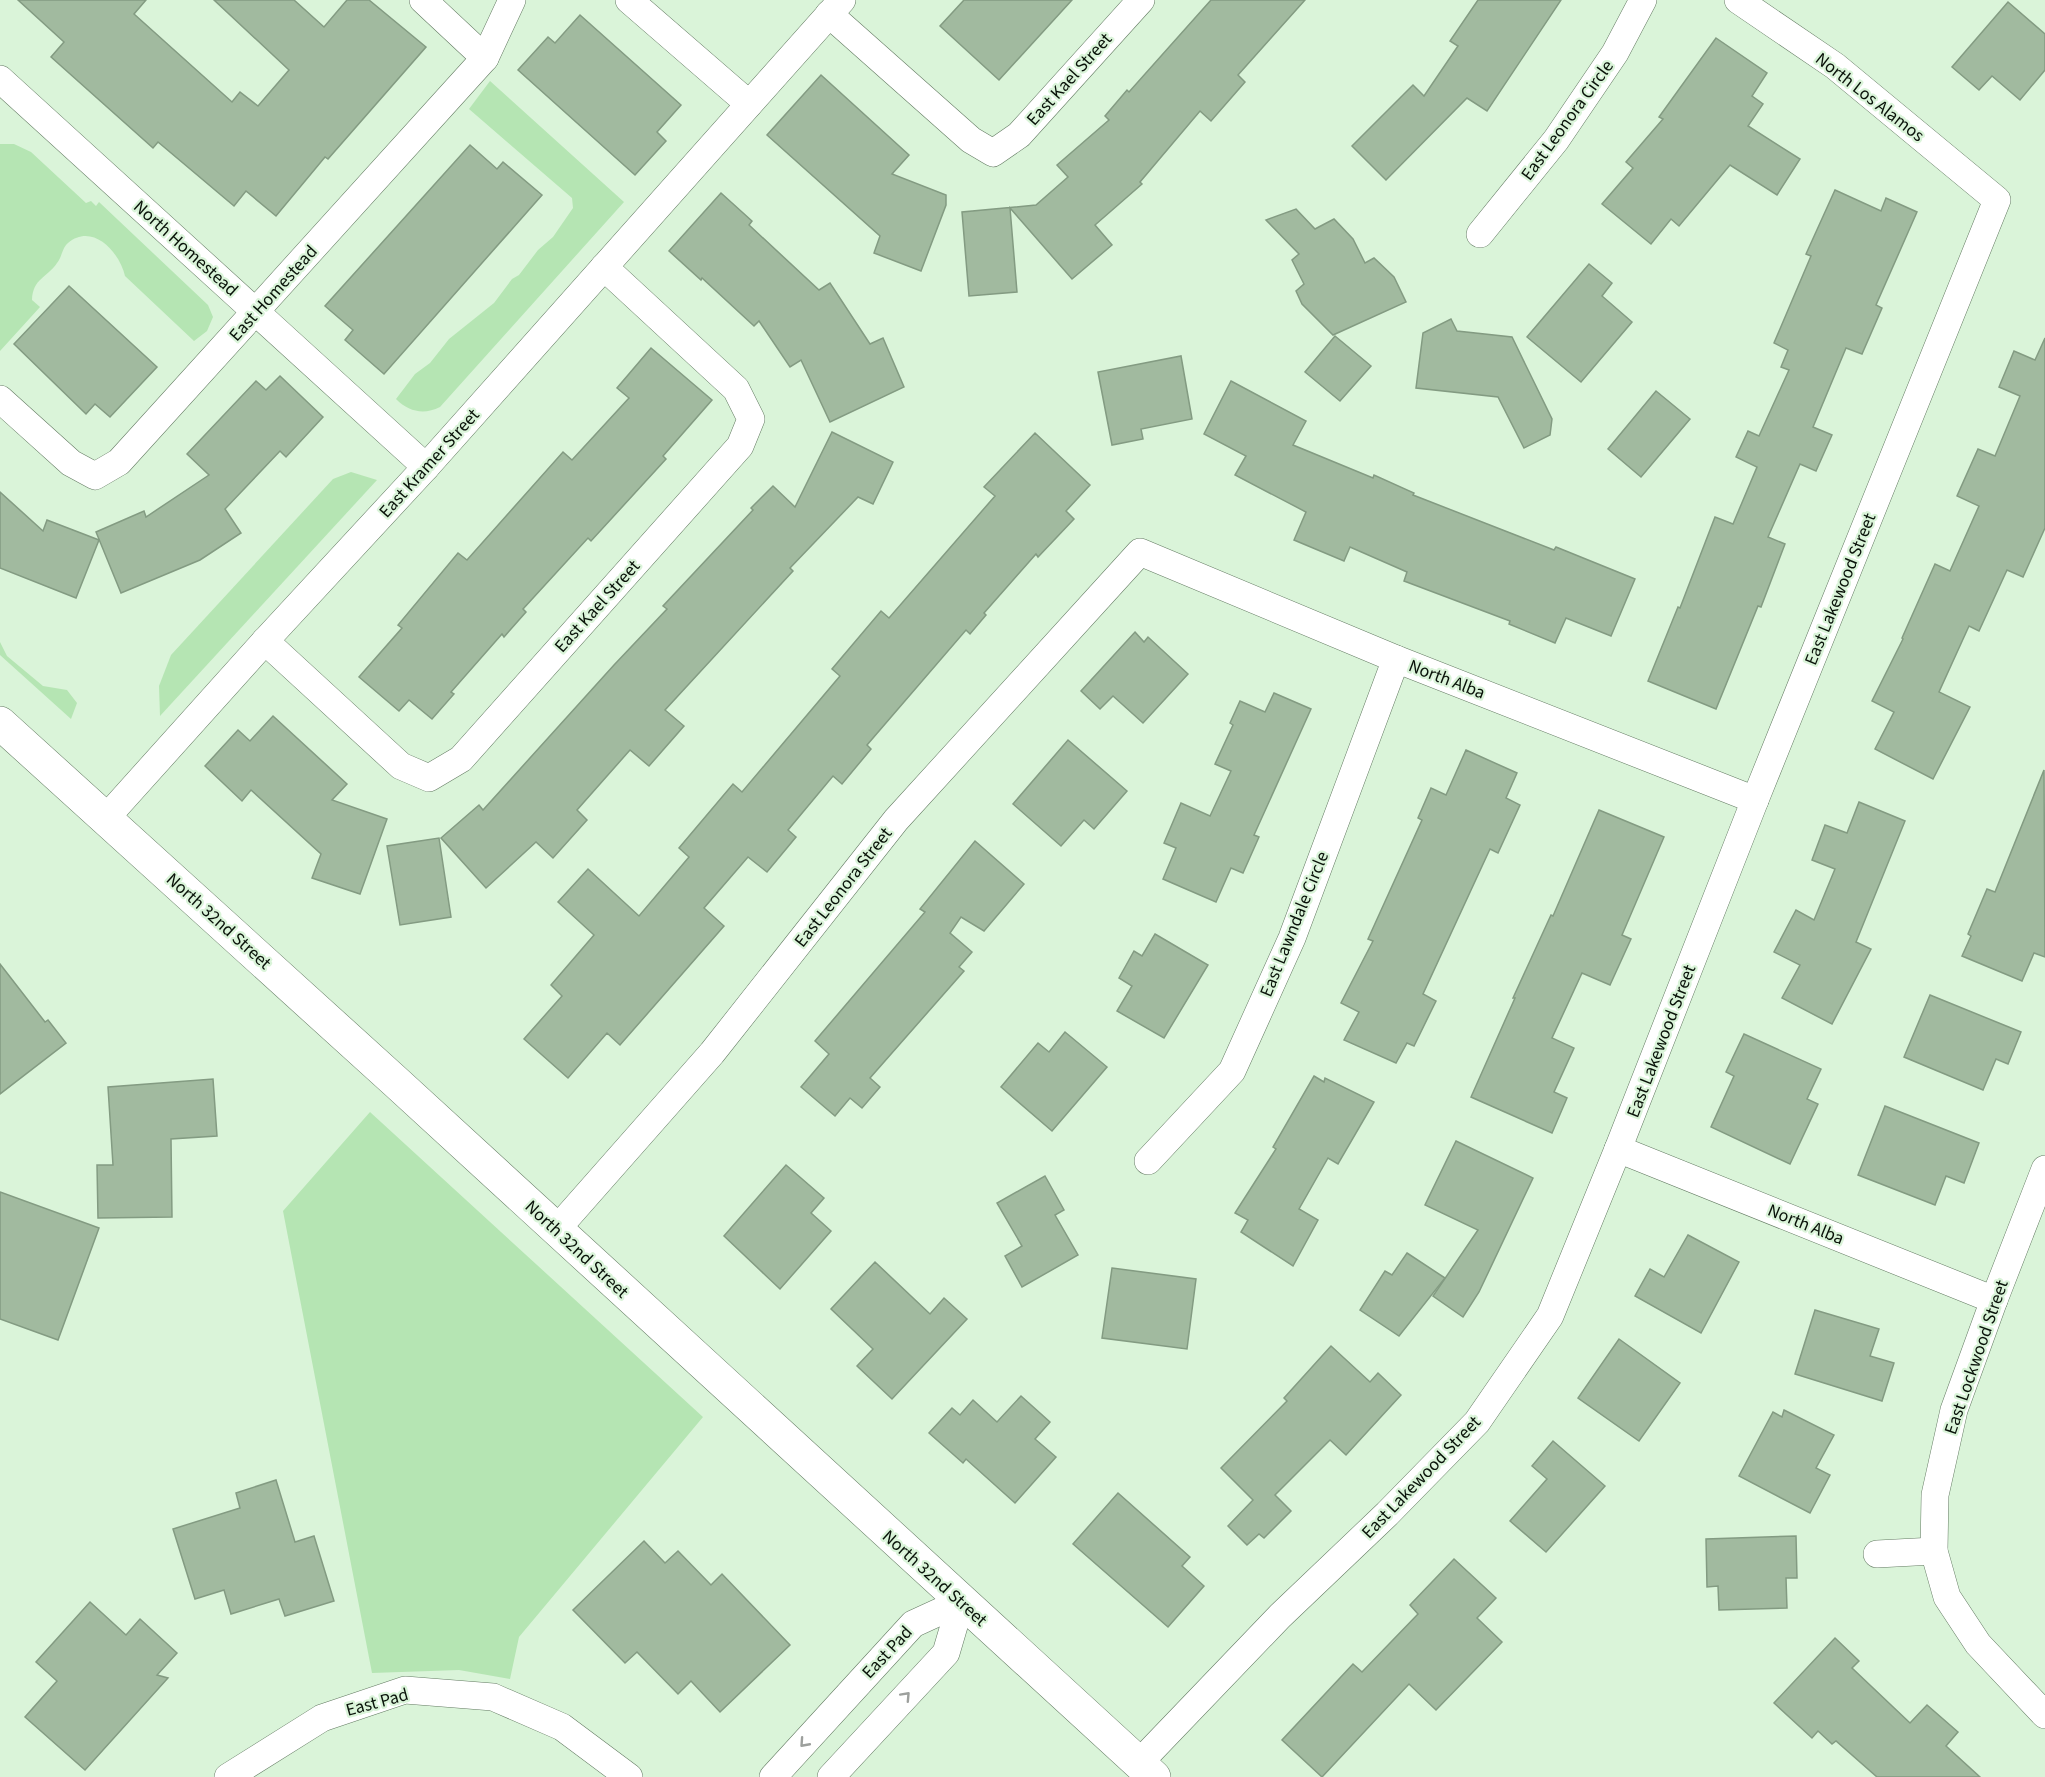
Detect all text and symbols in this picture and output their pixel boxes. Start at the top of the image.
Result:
street label: East Kael Street [1021,27,1118,131]
street label: North Los Alamos [1810,47,1929,148]
street label: East Leonora Circle [1515,55,1620,186]
street label: North Homestead [128,195,244,302]
street label: East Homestead [223,240,323,347]
street label: East Kramer Street [373,403,485,524]
street label: East Lakewood Street [1799,509,1882,669]
street label: East Kael Street [549,554,646,658]
street label: North Alba [1405,653,1489,706]
street label: East Leonora Street [789,822,898,952]
street label: East Lawndale Circle [1254,848,1335,1001]
street label: North 32nd Street [161,867,277,975]
street label: East Lakewood Street [1621,961,1702,1121]
street label: North 32nd Street [519,1195,634,1304]
street label: North Alba [1764,1198,1848,1251]
street label: East Lockwood Street [1938,1277,2015,1438]
street label: East Lakewood Street [1356,1410,1487,1544]
street label: North 32nd Street [877,1524,993,1632]
street label: East Pad [856,1620,918,1684]
street label: East Pad [343,1682,411,1723]
one-way arrow [899,1692,910,1703]
one-way arrow [800,1737,811,1747]

